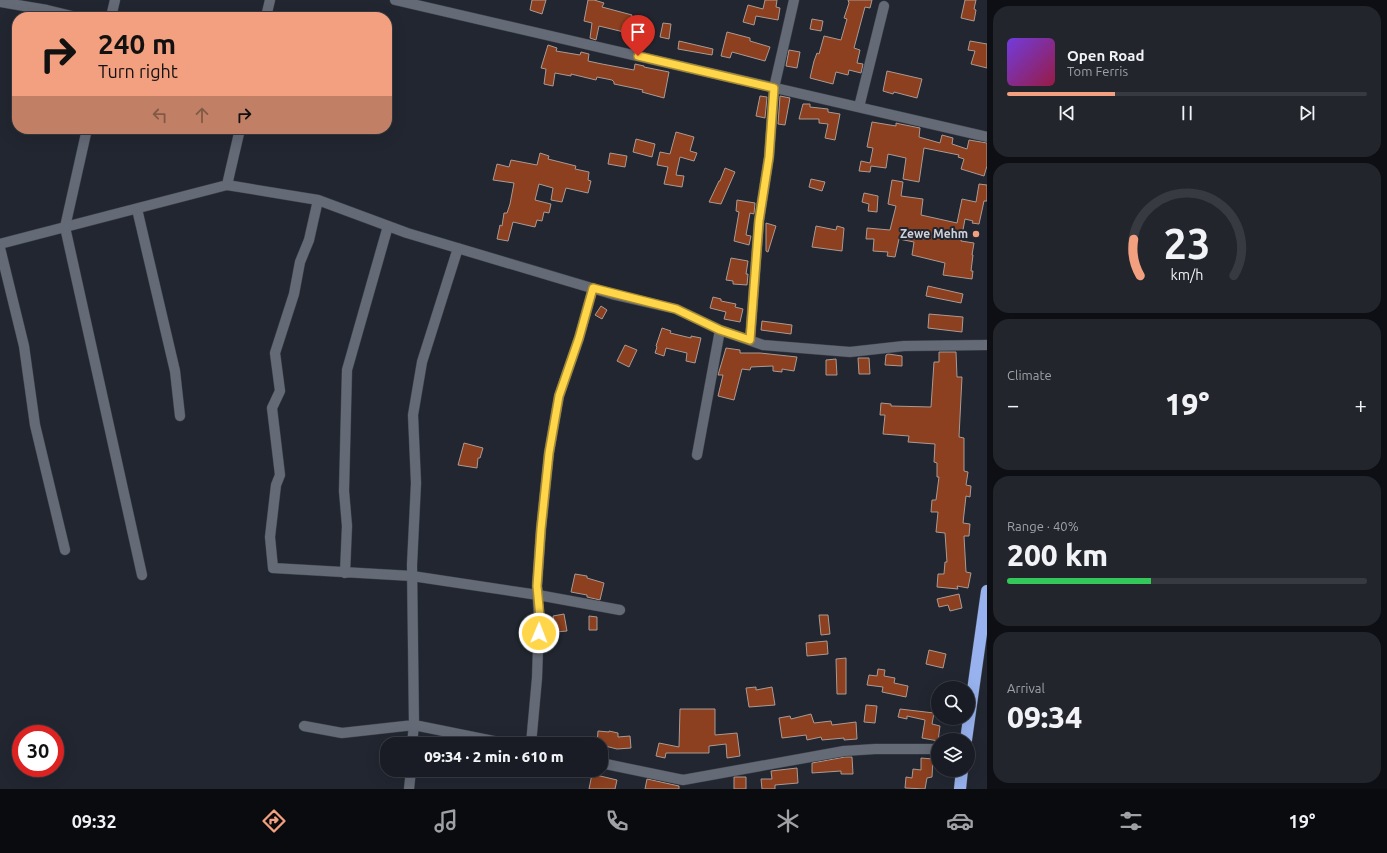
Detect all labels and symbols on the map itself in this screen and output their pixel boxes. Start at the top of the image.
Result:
pin [621,15,655,56]
place label: Zewe Mehm [900,227,968,240]
marker: Zewe Mehm [971,229,981,239]
position arrow [518,612,560,654]
speed limit sign: 30 [12,725,64,777]

